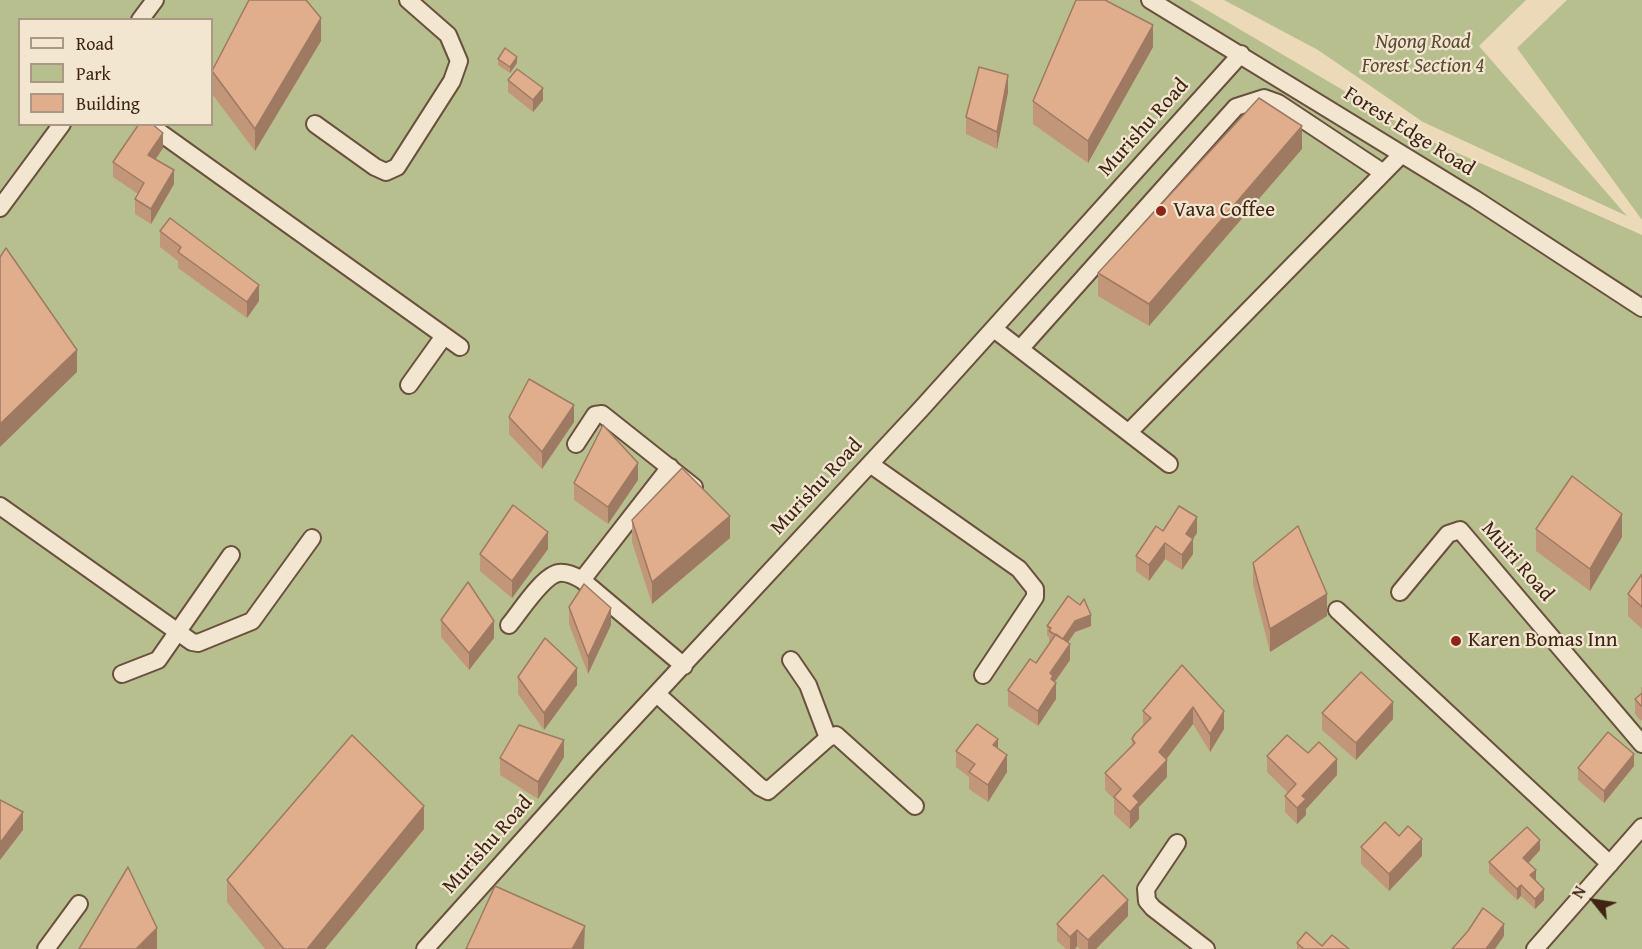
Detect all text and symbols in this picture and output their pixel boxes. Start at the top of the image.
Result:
legend [18,18,213,126]
text: Road [76,30,114,57]
park label: Ngong Road Forest Section 4 [1362,30,1484,80]
text: Park [76,60,111,87]
street label: Murishu Road [1093,74,1195,182]
street label: Forest Edge Road [1339,82,1479,182]
text: Building [76,90,140,117]
place label: Vava Coffee [1173,198,1275,224]
marker: Vava Coffee [1154,204,1168,218]
street label: Murishu Road [766,433,868,541]
street label: Muiri Road [1475,517,1559,607]
place label: Karen Bomas Inn [1468,628,1618,654]
marker: Karen Bomas Inn [1449,634,1463,648]
street label: Murishu Road [437,791,539,899]
north arrow [1564,871,1624,931]
text: N [1565,881,1591,903]

